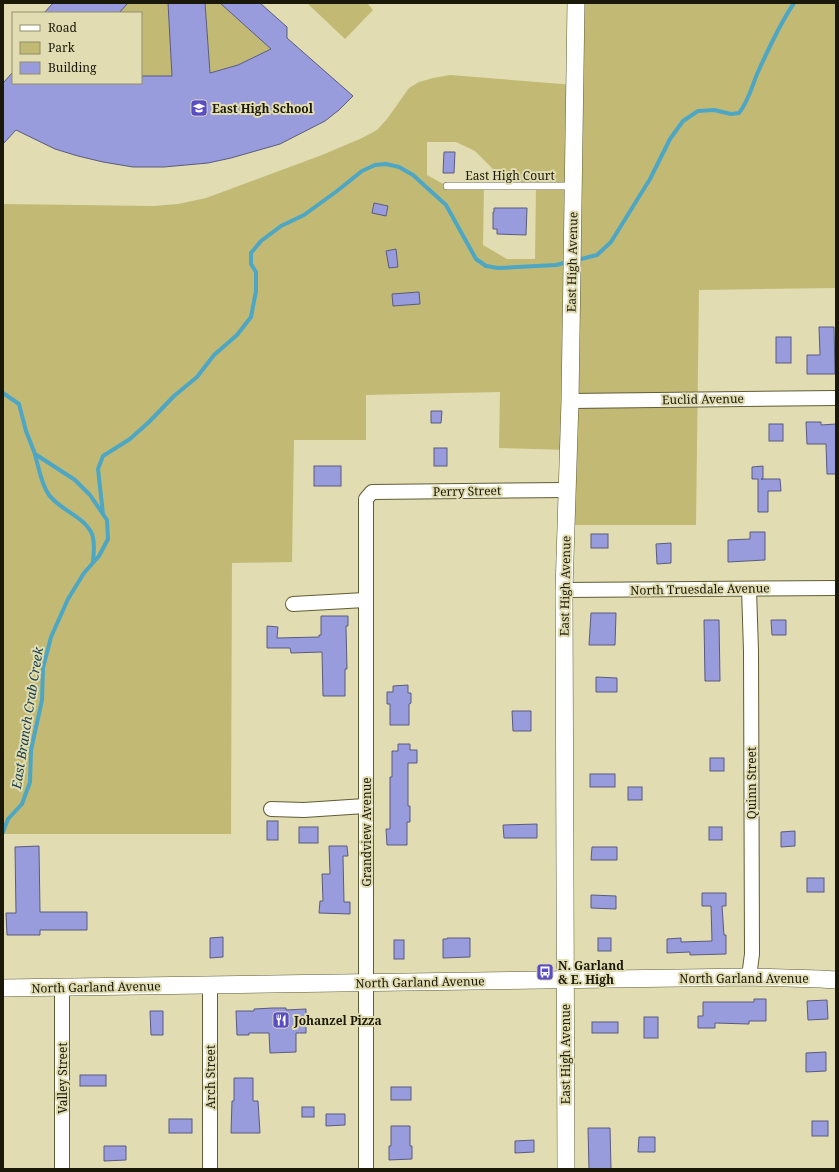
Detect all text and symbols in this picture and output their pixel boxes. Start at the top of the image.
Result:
legend [12,12,142,84]
text: Road [48,19,78,36]
text: Park [48,39,76,56]
text: Building [48,59,97,76]
school or university icon: East High School [189,98,209,118]
place label: East High School [212,100,314,117]
street label: East High Court [465,167,555,184]
street label: East High Avenue [563,212,581,312]
street label: Euclid Avenue [662,390,744,408]
street label: Perry Street [433,482,501,500]
street label: East High Avenue [556,536,574,636]
street label: North Truesdale Avenue [630,579,770,599]
water label: East Branch Crab Creek [7,645,47,791]
street label: Quinn Street [743,747,760,819]
street label: Grandview Avenue [358,777,375,887]
place label: N. Garland & E. High [558,957,624,988]
bus stop icon: N. Garland & E. High [535,962,555,982]
street label: North Garland Avenue [679,970,809,987]
street label: North Garland Avenue [355,972,485,992]
street label: North Garland Avenue [31,977,161,997]
street label: East High Avenue [557,1004,574,1104]
restaurant icon: Johanzel Pizza [271,1010,291,1030]
place label: Johanzel Pizza [293,1012,382,1029]
street label: Valley Street [54,1042,71,1114]
street label: Arch Street [202,1045,219,1109]

